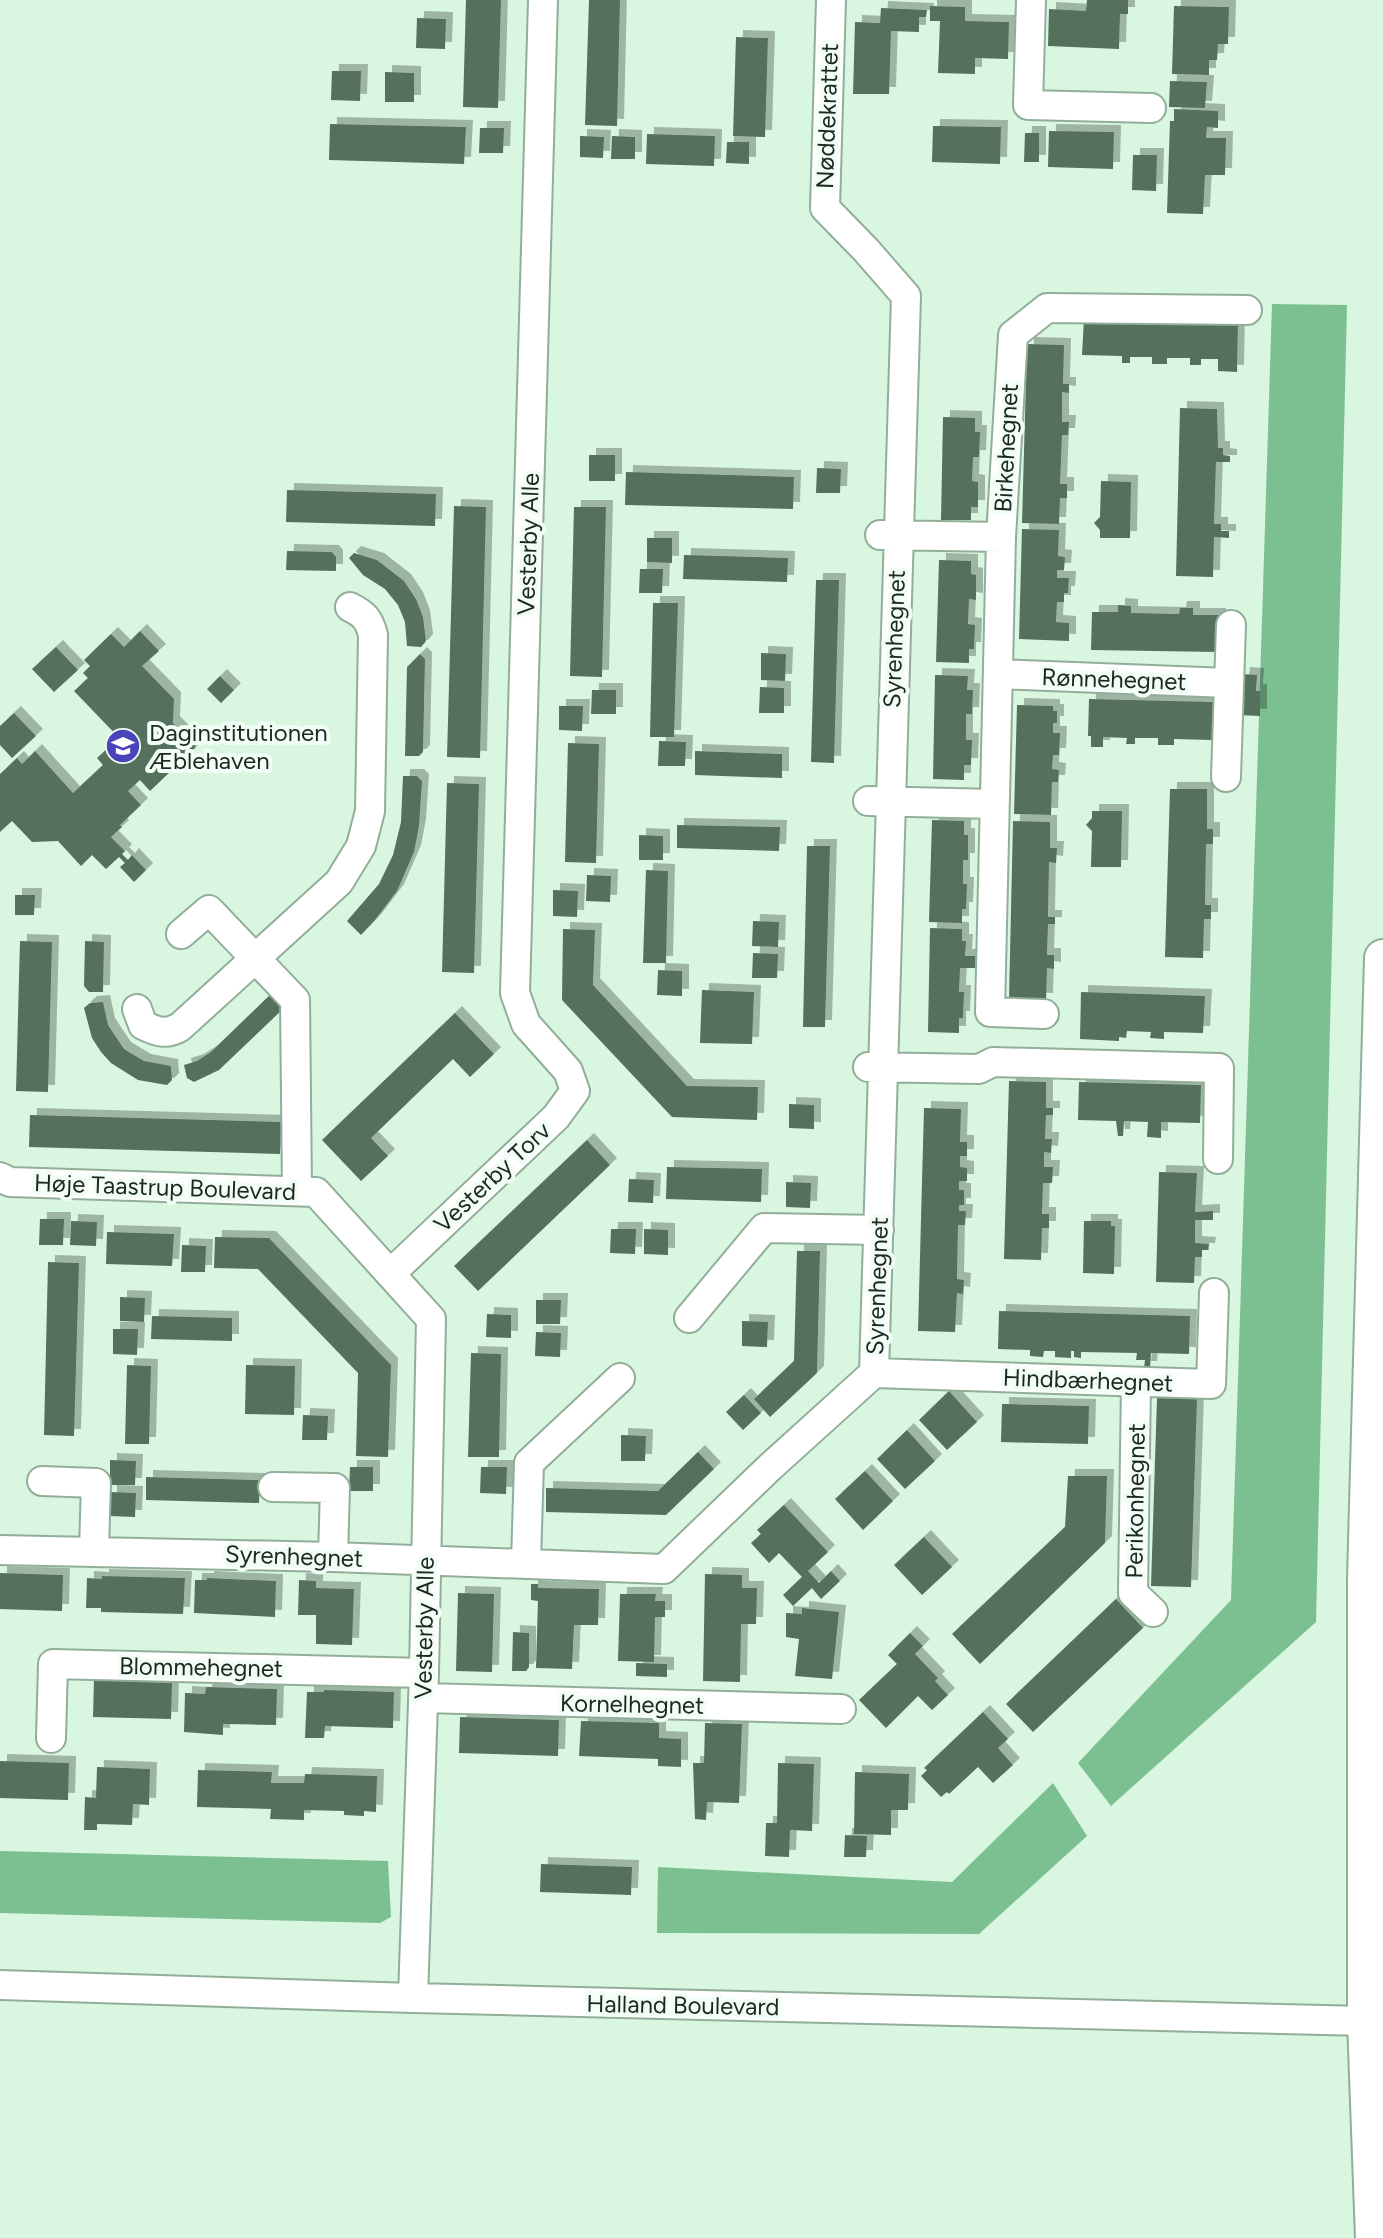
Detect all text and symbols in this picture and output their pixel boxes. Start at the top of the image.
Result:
street label: Nøddekrattet [810,43,844,189]
street label: Birkehegnet [988,383,1024,513]
street label: Vesterby Alle [511,472,545,616]
street label: Syrenhegnet [877,569,911,709]
street label: Rønnehegnet [1041,662,1187,696]
place label: Daginstitutionen Æblehaven [149,718,328,775]
school or university icon: Daginstitutionen Æblehaven [104,727,142,765]
street label: Vesterby Torv [428,1115,557,1238]
street label: Høje Taastrup Boulevard [33,1168,297,1206]
street label: Syrenhegnet [860,1216,894,1356]
street label: Hindbærhegnet [1002,1363,1174,1397]
street label: Perikonhegnet [1119,1423,1151,1579]
street label: Syrenhegnet [224,1539,364,1573]
street label: Vesterby Alle [408,1557,440,1699]
street label: Blommehegnet [119,1651,283,1683]
street label: Kornelhegnet [560,1688,704,1720]
street label: Halland Boulevard [586,1989,780,2021]

